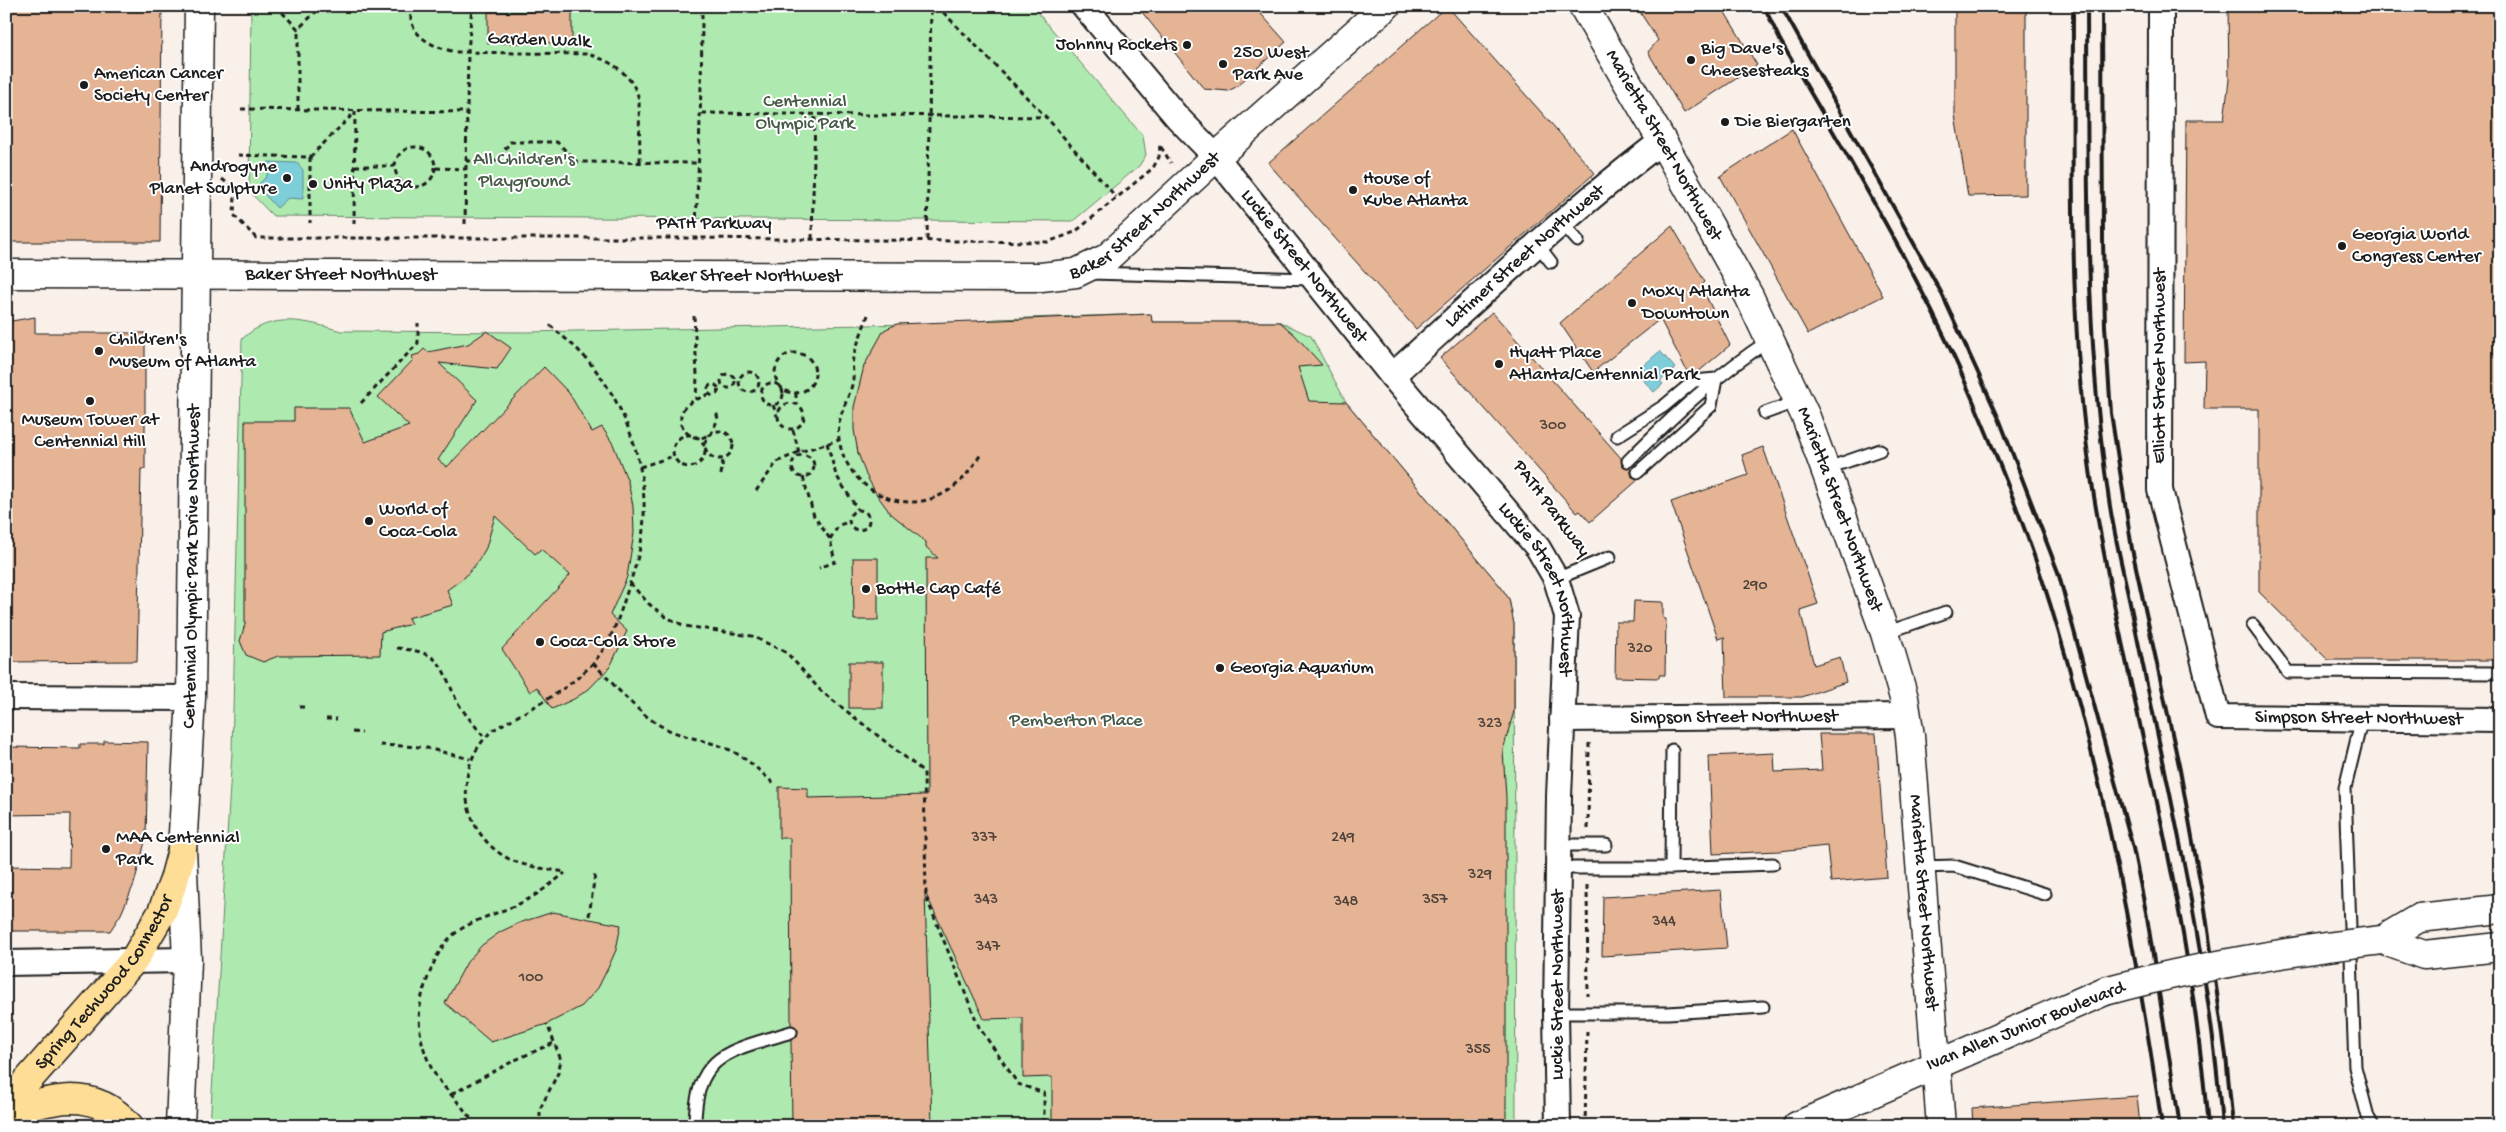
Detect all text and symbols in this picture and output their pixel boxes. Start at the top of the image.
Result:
street label: Garden Walk [487,28,592,54]
place label: Johnny Rockets [1056,34,1178,57]
place label: Big Dave's Cheesesteaks [1700,38,1809,83]
marker: Johnny Rockets [1181,39,1193,51]
place label: 250 West Park Ave [1232,42,1311,87]
street label: Marietta Street Northwest [1600,46,1728,247]
marker: Big Dave's Cheesesteaks [1685,54,1697,66]
marker: 250 West Park Ave [1217,58,1229,70]
place label: American Cancer Society Center [94,63,225,108]
marker: American Cancer Society Center [78,79,90,91]
park label: Centennial Olympic Park [755,91,856,136]
place label: Die Biergarten [1733,111,1851,134]
marker: Die Biergarten [1719,116,1731,128]
street label: Baker Street Northwest [1068,145,1227,285]
park label: All Children's Playground [473,149,576,194]
place label: Androgyne Planet Sculpture [149,156,277,201]
place label: House of Kube Atlanta [1363,168,1469,213]
marker: Androgyne Planet Sculpture [281,172,293,184]
place label: Unity Plaza [323,173,414,196]
marker: Unity Plaza [307,178,319,190]
street label: Latimer Street Northwest [1440,178,1611,333]
marker: House of Kube Atlanta [1347,184,1359,196]
street label: Luckie Street Northwest [1235,185,1374,350]
street label: PATH Parkway [655,213,772,236]
place label: Georgia World Congress Center [2352,224,2483,269]
marker: Georgia World Congress Center [2336,240,2348,252]
street label: Baker Street Northwest [244,263,439,287]
street label: Baker Street Northwest [649,264,844,288]
street label: Elliott Street Northwest [2149,266,2172,464]
place label: Moxy Atlanta Downtown [1640,281,1751,326]
marker: Moxy Atlanta Downtown [1626,297,1638,309]
place label: Children's Museum of Atlanta [109,329,257,374]
place label: Hyatt Place Atlanta/Centennial Park [1509,342,1700,387]
marker: Children's Museum of Atlanta [93,345,105,357]
marker: Hyatt Place Atlanta/Centennial Park [1493,358,1505,370]
marker: Museum Tower at Centennial Hill [84,395,96,407]
street label: Centennial Olympic Park Drive Northwest [178,402,206,729]
street label: Marietta Street Northwest [1791,403,1888,617]
place label: Museum Tower at Centennial Hill [21,409,161,454]
house number: 300 [1539,417,1566,436]
street label: PATH Parkway [1507,455,1595,562]
street label: Luckie Street Northwest [1493,497,1579,678]
place label: World of Coca-Cola [379,499,458,544]
marker: World of Coca-Cola [363,515,375,527]
house number: 290 [1743,577,1767,596]
place label: Bottle Cap Café [875,578,1001,601]
marker: Bottle Cap Café [860,583,872,595]
place label: Coca‑Cola Store [550,631,676,654]
marker: Coca‑Cola Store [534,636,546,648]
house number: 320 [1626,640,1653,659]
place label: Georgia Aquarium [1230,657,1374,680]
marker: Georgia Aquarium [1214,662,1226,674]
street label: Simpson Street Northwest [1630,705,1840,730]
street label: Simpson Street Northwest [2255,706,2465,731]
park label: Pemberton Place [1009,710,1143,733]
house number: 323 [1477,715,1502,734]
street label: Marietta Street Northwest [1903,794,1943,1013]
place label: MAA Centennial Park [115,827,240,872]
house number: 337 [971,829,997,848]
house number: 249 [1331,829,1355,848]
marker: MAA Centennial Park [100,843,112,855]
house number: 329 [1467,866,1492,885]
street label: Luckie Street Northwest [1547,887,1570,1080]
street label: Spring Techwood Connector [30,890,180,1075]
house number: 343 [973,891,998,910]
house number: 357 [1421,891,1448,910]
house number: 348 [1333,893,1359,912]
house number: 344 [1651,913,1676,932]
house number: 347 [975,938,1001,957]
house number: 100 [518,969,543,988]
street label: Ivan Allen Junior Boulevard [1923,976,2131,1077]
house number: 355 [1464,1041,1491,1060]

